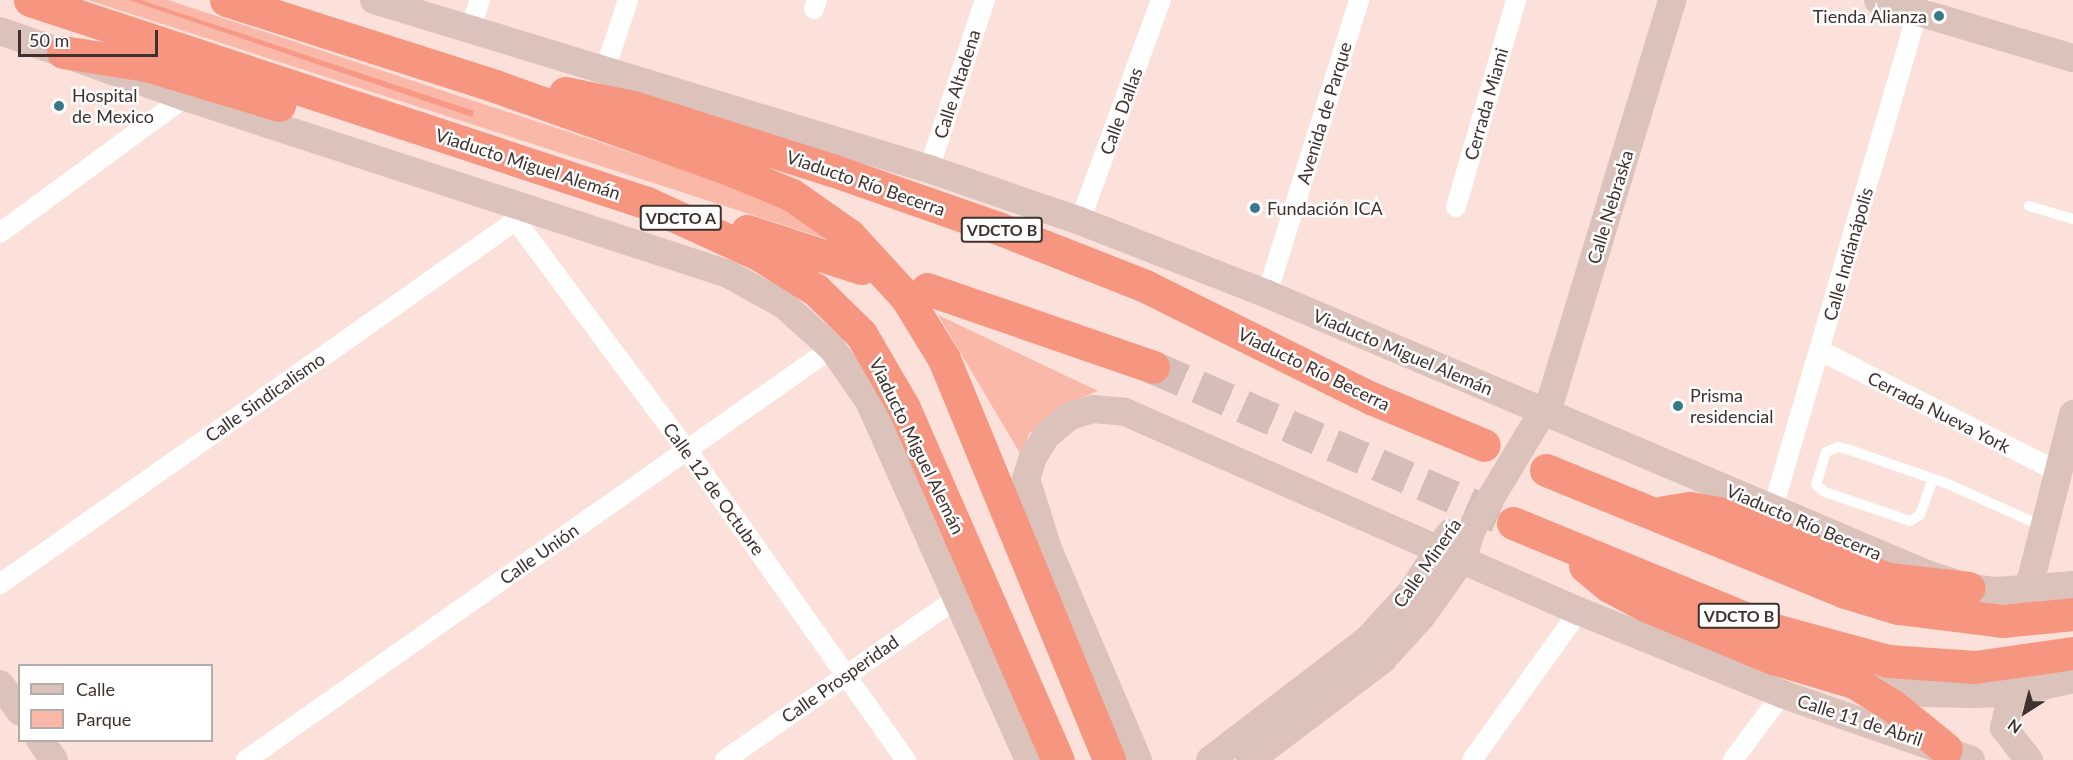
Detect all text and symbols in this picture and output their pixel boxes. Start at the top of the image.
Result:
place label: Tienda Alianza [1812,5,1927,27]
marker: Tienda Alianza [1932,9,1946,23]
scale bar [21,18,160,56]
street label: Calle Altadena [929,26,985,142]
text: 50 m [29,29,69,51]
street label: Avenida de Parque [1292,39,1356,187]
street label: Cerrada Miami [1460,45,1512,163]
street label: Calle Dallas [1095,64,1147,158]
place label: Hospital de Mexico [72,85,154,128]
marker: Hospital de Mexico [50,97,68,115]
street label: Viaducto Miguel Alemán [433,124,623,204]
street label: Viaducto Río Becerra [784,146,948,220]
street label: Calle Nebraska [1582,147,1638,267]
street label: Calle Indianápolis [1819,185,1877,323]
place label: Fundación ICA [1267,197,1383,219]
marker: Fundación ICA [1248,201,1262,215]
road number: VDCTO A [639,205,723,231]
road number: VDCTO B [960,217,1044,243]
street label: Viaducto Miguel Alemán [1310,304,1496,400]
street label: Viaducto Río Becerra [1234,323,1394,415]
street label: Calle Sindicalismo [201,348,329,446]
street label: Viaducto Miguel Alemán [865,354,969,538]
street label: Cerrada Nueva York [1864,367,2014,457]
place label: Prisma residencial [1690,385,1774,428]
marker: Prisma residencial [1671,399,1685,413]
street label: Calle 12 de Octubre [659,419,769,559]
street label: Viaducto Río Becerra [1723,480,1885,564]
street label: Calle Minería [1388,514,1466,612]
street label: Calle Unión [495,519,583,589]
road number: VDCTO B [1697,603,1781,629]
street label: Calle Prosperidad [777,631,903,727]
legend [18,664,213,742]
text: Calle [76,678,115,700]
north arrow [1995,682,2055,742]
street label: Calle 11 de Abril [1795,690,1925,750]
text: Parque [76,708,131,730]
text: N [2004,716,2025,738]

